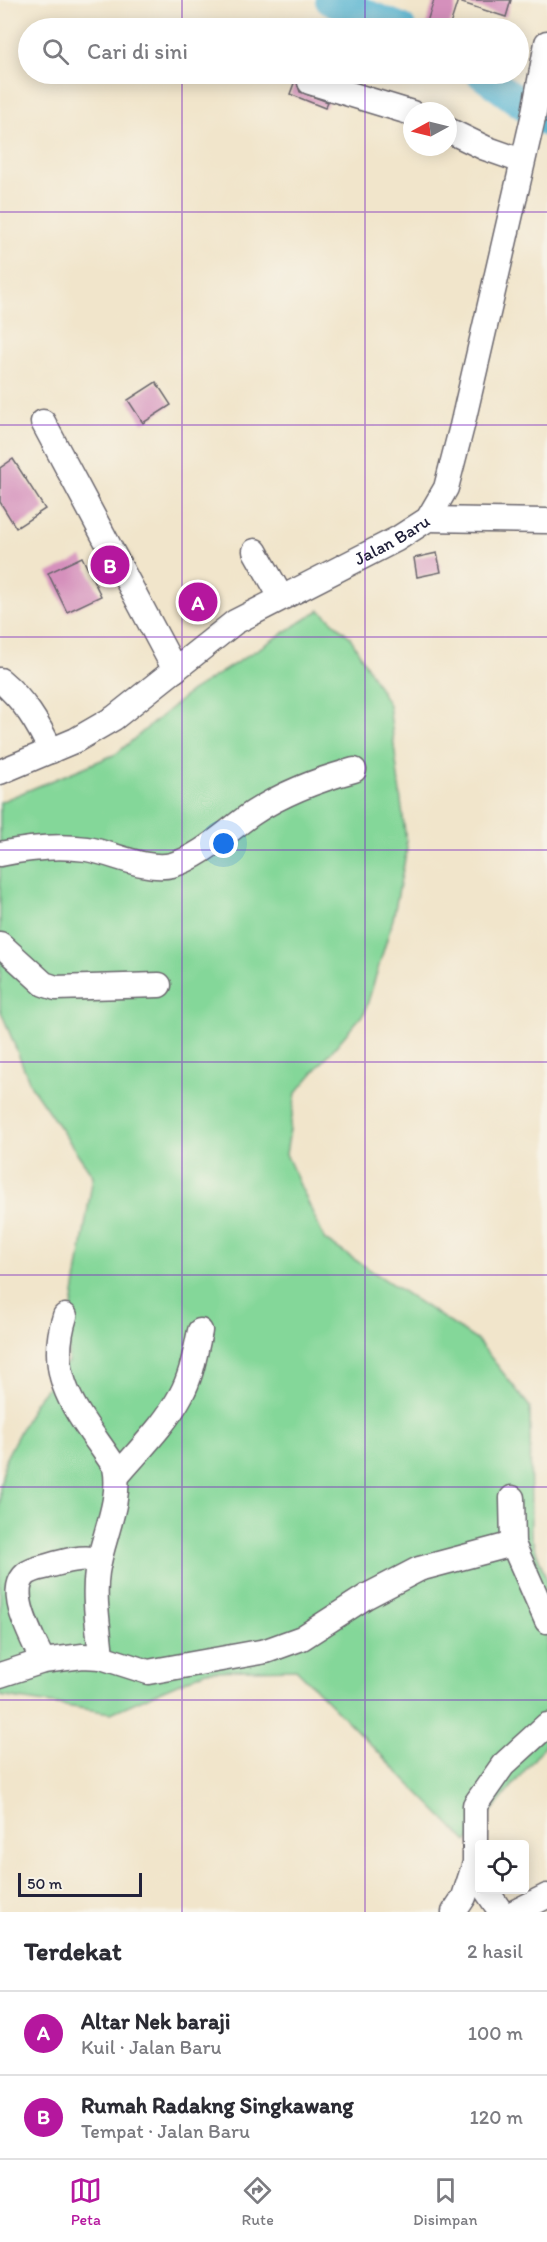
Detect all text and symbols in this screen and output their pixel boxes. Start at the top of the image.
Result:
search box [18,18,529,84]
icon: search [39,35,72,68]
text: Cari di sini [87,38,188,65]
north arrow [403,102,457,156]
street label: Jalan Baru [351,510,434,570]
pin: B [90,542,130,588]
pin: A [178,580,218,624]
your location [209,829,238,858]
map controls [475,1840,529,1894]
button: locate [475,1840,529,1894]
scale bar [18,1870,142,1898]
text: 50 m [27,1874,62,1893]
text: Terdekat [24,1935,122,1967]
text: 2 hasil [467,1939,523,1963]
text: Altar Nek baraji [81,2008,230,2035]
text: A [37,2021,50,2045]
text: 100 m [468,2021,523,2045]
text: Kuil · Jalan Baru [81,2035,222,2059]
text: Rumah Radakng Singkawang [81,2092,354,2119]
text: B [37,2105,50,2129]
text: 120 m [470,2105,523,2129]
text: Tempat · Jalan Baru [81,2119,250,2143]
tab: Peta [69,2174,102,2229]
tab: Rute [241,2174,274,2229]
tab: Disimpan [413,2174,478,2229]

